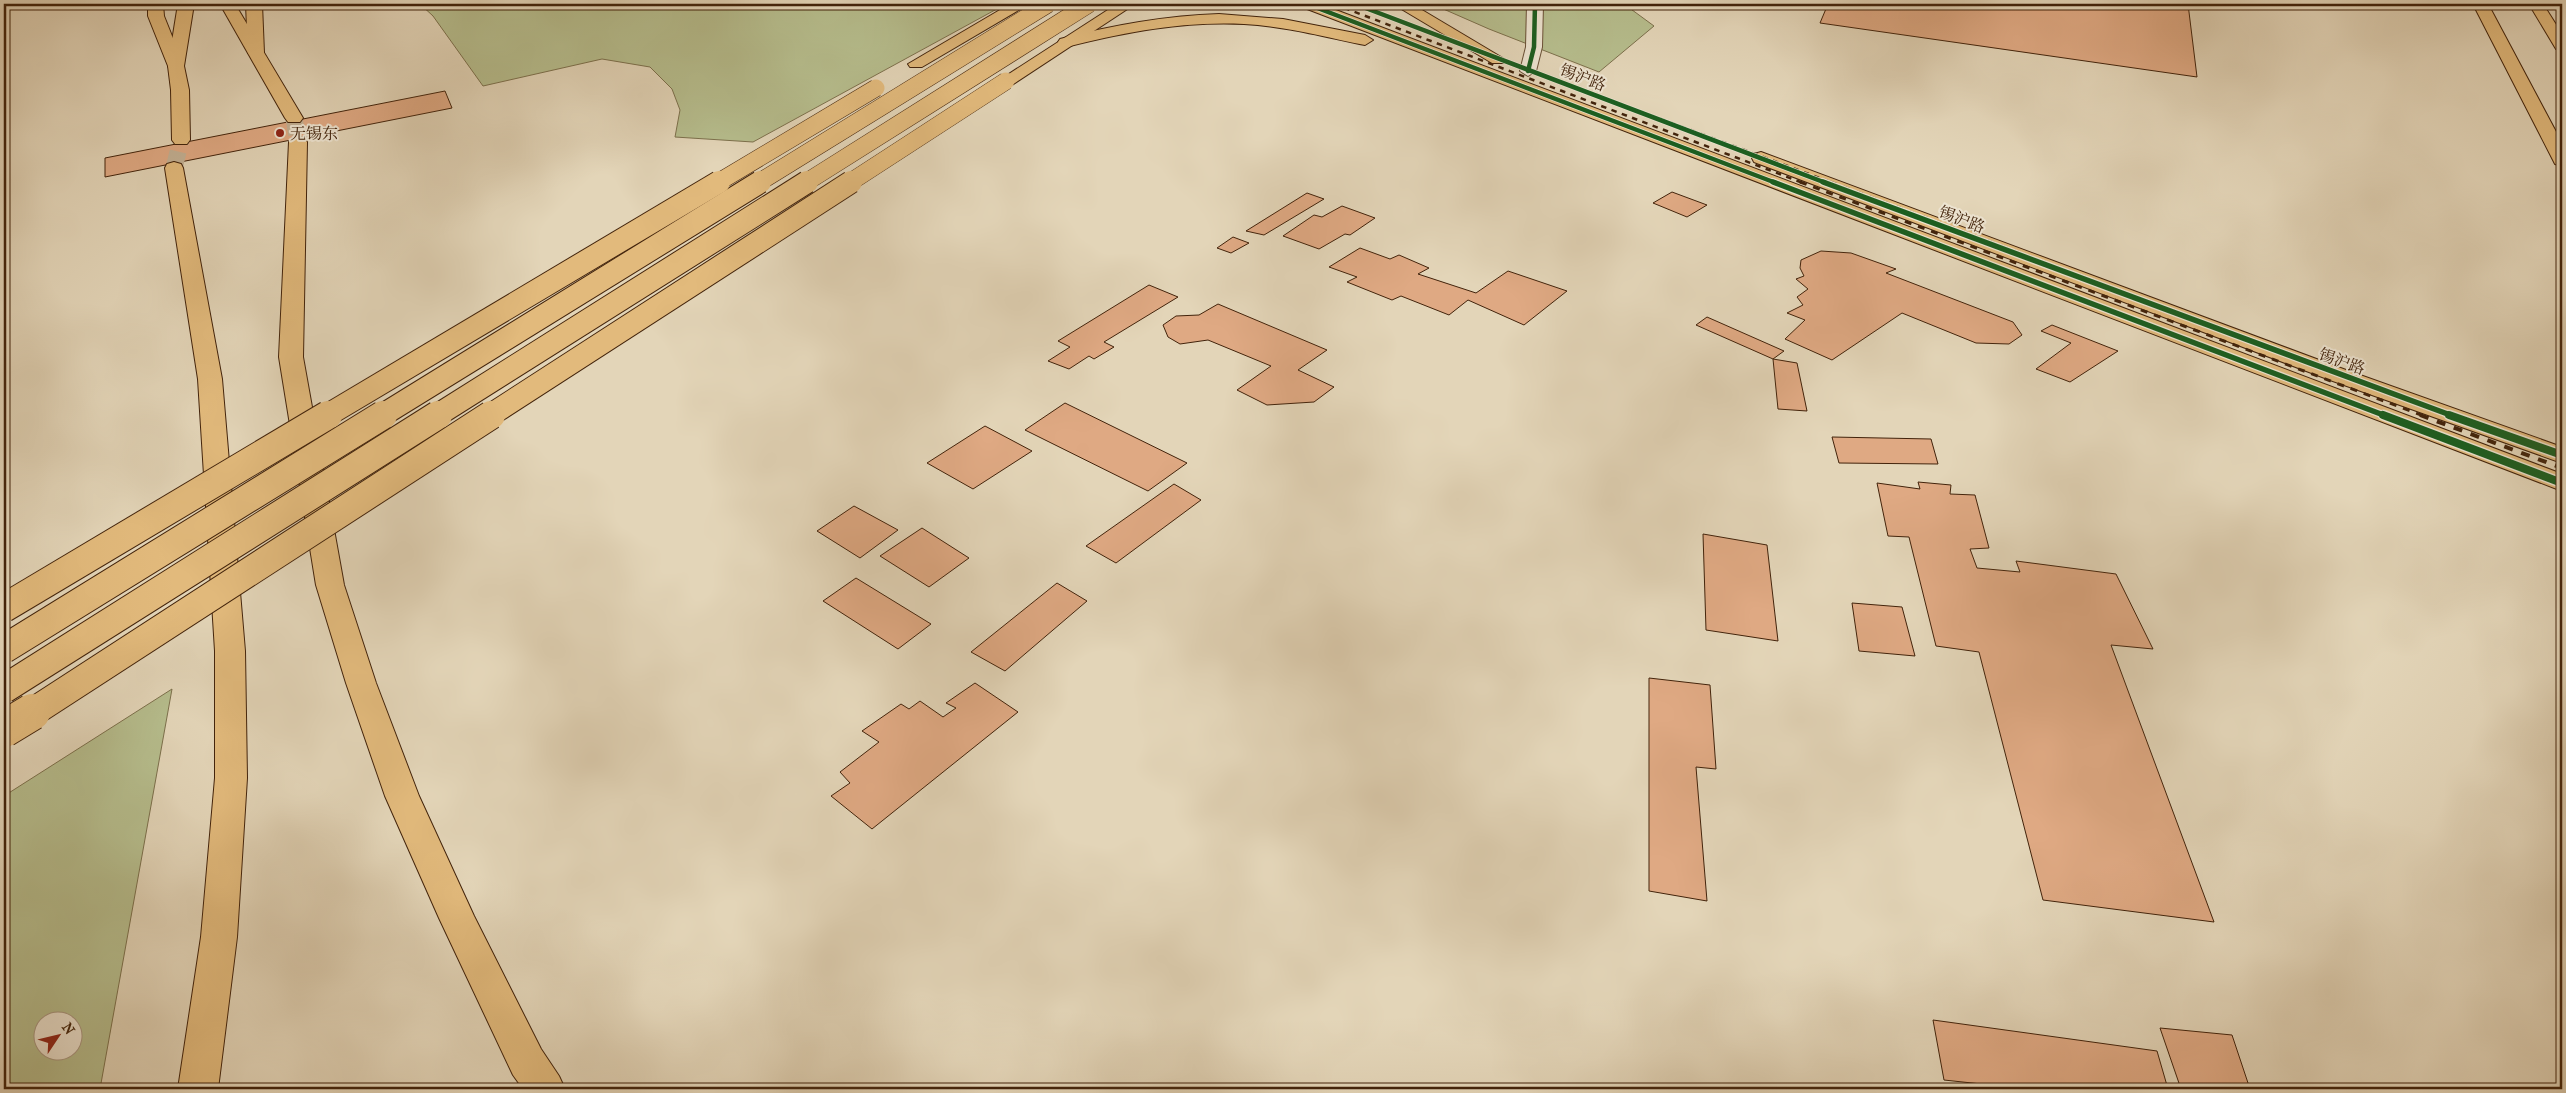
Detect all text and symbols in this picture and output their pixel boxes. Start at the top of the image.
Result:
street label: 锡沪路 [1557,60,1609,95]
place label: 无锡东 [290,124,338,143]
marker: 无锡东 [274,127,286,139]
street label: 锡沪路 [1936,202,1988,237]
street label: 锡沪路 [2316,344,2368,379]
north arrow [32,1010,82,1060]
text: N [58,1020,78,1038]

